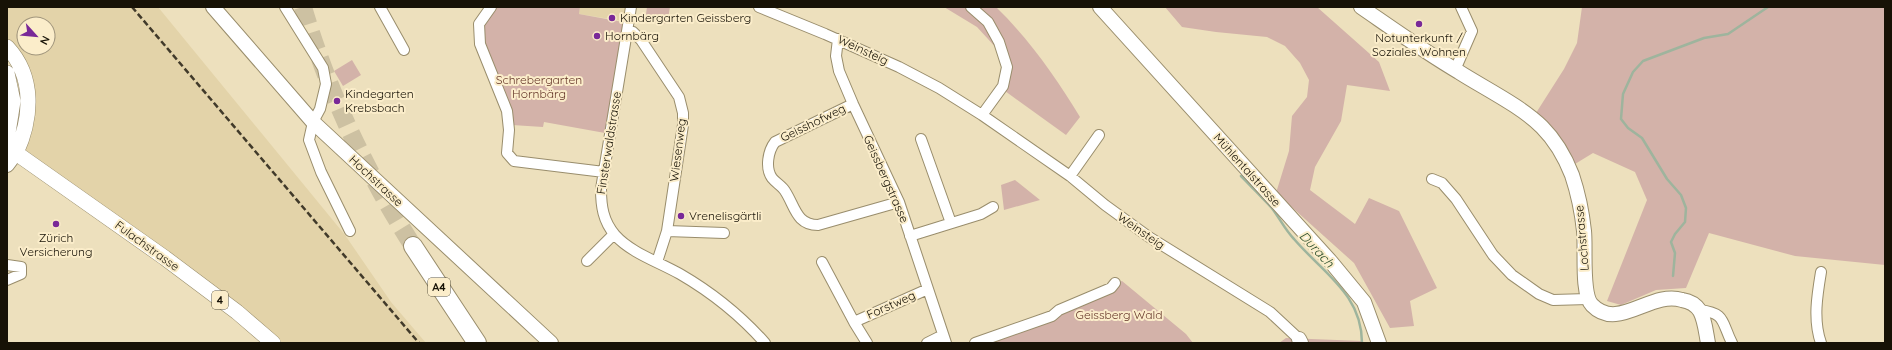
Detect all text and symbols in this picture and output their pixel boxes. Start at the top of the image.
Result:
place label: Kindergarten Geissberg [620,10,751,25]
marker: Kindergarten Geissberg [607,13,617,23]
north arrow [16,16,56,56]
marker: Notunterkunft / Soziales Wohnen [1414,19,1424,29]
place label: Hornbärg [605,28,659,43]
place label: Notunterkunft / Soziales Wohnen [1372,30,1466,59]
marker: Hornbärg [592,31,602,41]
street label: Weinsteig [835,31,891,68]
text: N [37,34,53,47]
park label: Schrebergarten Hornbärg [496,72,582,101]
place label: Kindegarten Krebsbach [345,86,414,115]
street label: Finsterwaldstrasse [593,90,624,195]
marker: Kindegarten Krebsbach [332,96,342,106]
street label: Geisshofweg [778,100,848,145]
street label: Wiesenweg [666,117,689,182]
street label: Mühlentalstrasse [1211,130,1284,210]
street label: Geissbergstrasse [860,133,913,225]
street label: Hochstrasse [346,152,407,210]
street label: Lochstrasse [1571,204,1592,272]
place label: Vrenelisgärtli [689,208,761,223]
street label: Weinsteig [1115,209,1168,252]
marker: Vrenelisgärtli [676,211,686,221]
street label: Fulachstrasse [112,217,183,274]
marker: Zürich Versicherung [51,219,61,229]
water label: Durach [1296,228,1338,271]
place label: Zürich Versicherung [20,230,93,259]
road number: A4 [428,278,450,296]
street label: Forstweg [864,287,918,322]
road number: 4 [212,291,228,309]
park label: Geissberg Wald [1076,307,1162,322]

